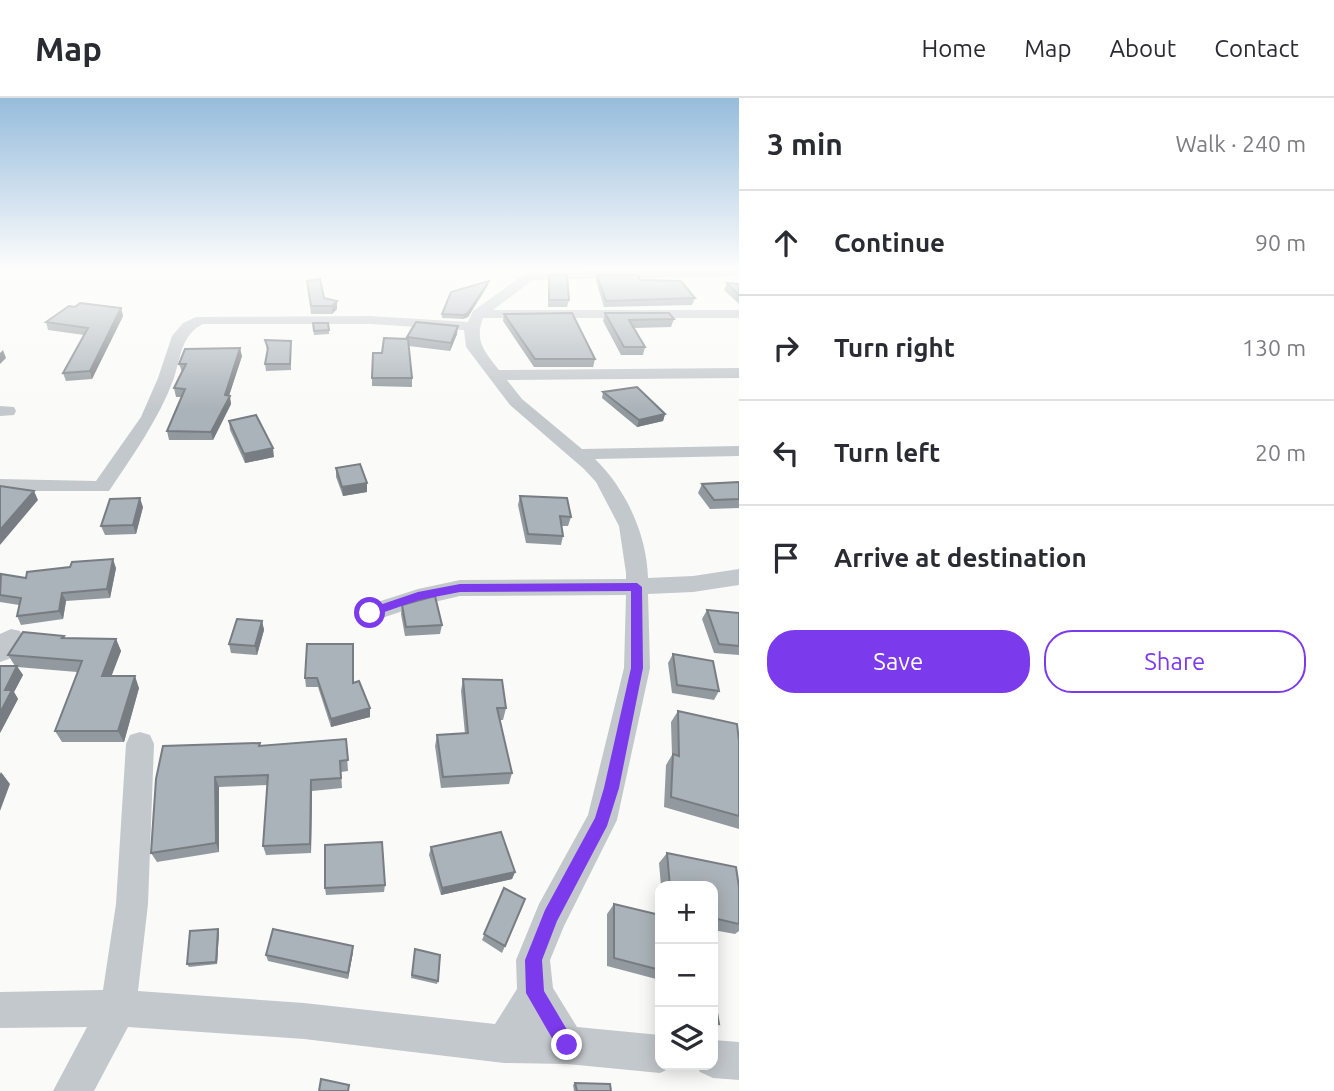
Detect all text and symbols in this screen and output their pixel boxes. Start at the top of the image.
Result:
text: Map [35,30,102,67]
text: Home [921,35,986,62]
text: Map [1024,35,1071,62]
text: About [1109,35,1176,62]
text: Contact [1214,35,1299,62]
text: 3 min [767,127,843,161]
text: Walk · 240 m [1175,131,1306,156]
icon: ahead [767,224,805,262]
text: Continue [834,228,945,257]
text: 90 m [1255,230,1306,255]
icon: right [767,329,805,367]
text: Turn right [834,333,955,362]
text: 130 m [1242,335,1306,360]
icon: left [767,434,805,472]
text: Turn left [834,438,940,467]
text: 20 m [1255,440,1306,465]
icon: arrive [767,539,805,577]
text: Arrive at destination [834,543,1087,572]
route start [354,597,385,628]
button: Save [767,630,1030,693]
button: Share [1044,630,1306,693]
map controls [655,881,718,1070]
button: + [655,881,718,944]
button: − [655,944,718,1007]
button: layers [655,1007,718,1070]
route end [551,1029,582,1060]

